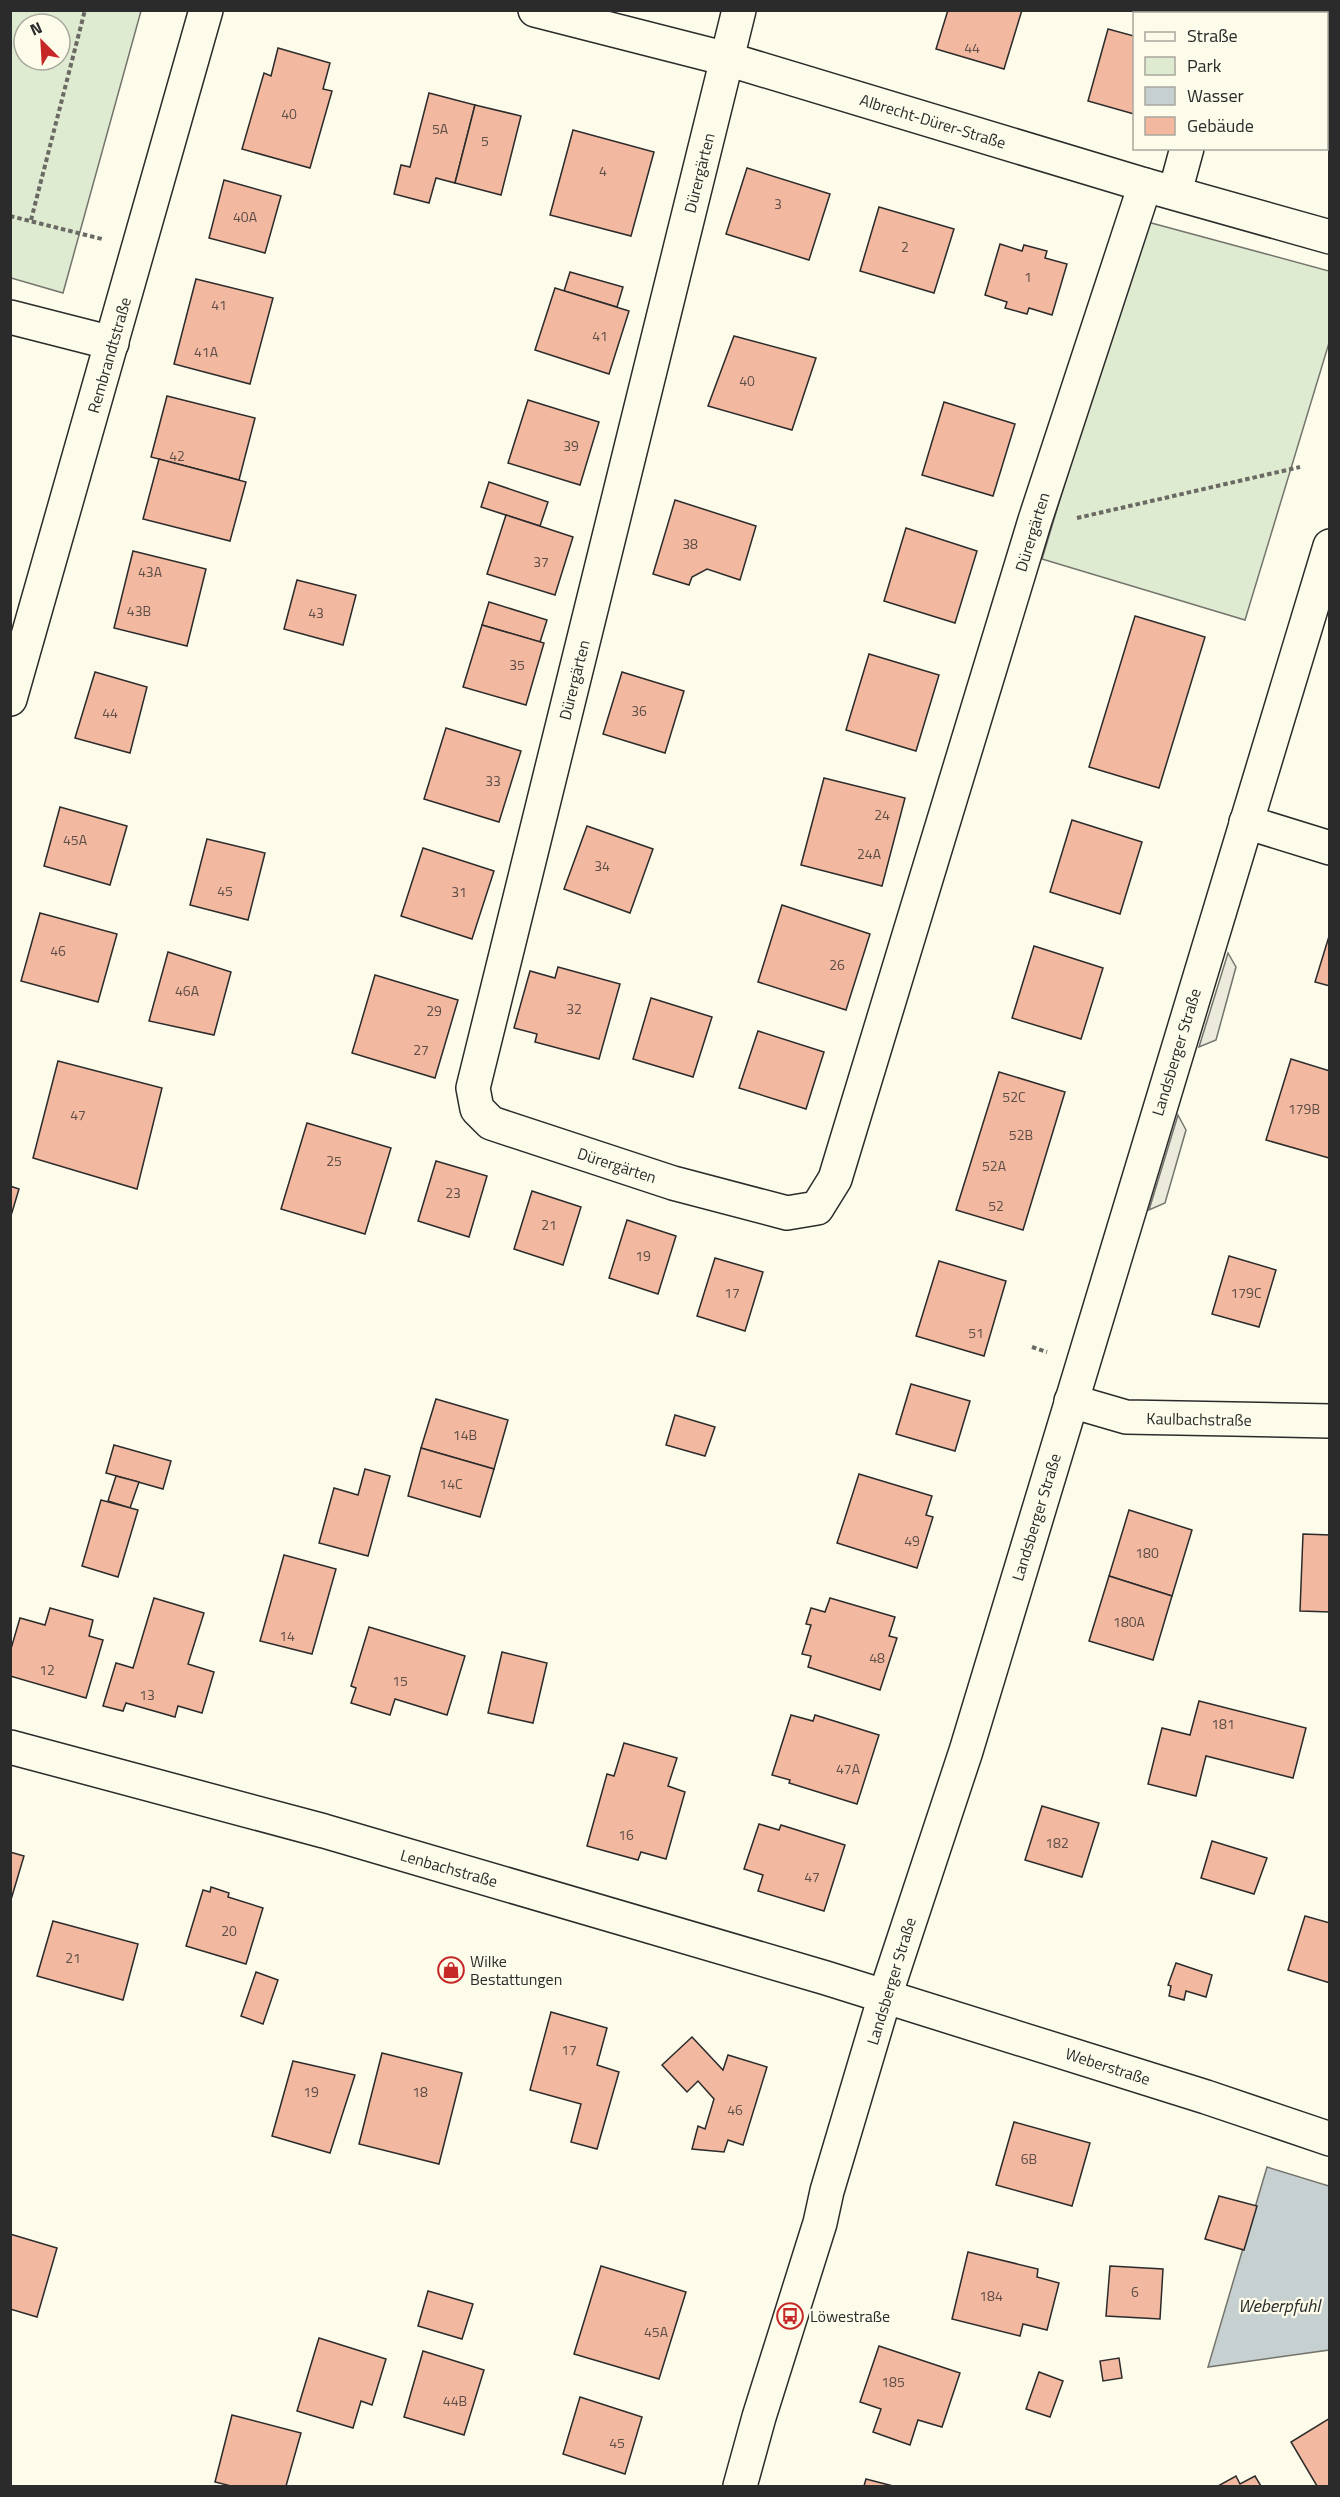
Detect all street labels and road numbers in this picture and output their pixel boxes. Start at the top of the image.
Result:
street label: Albrecht-Dürer-Straße [857,87,1009,155]
street label: Dürergärten [677,130,721,216]
street label: Rembrandtstraße [81,294,137,416]
street label: Dürergärten [1009,489,1055,575]
street label: Dürergärten [552,637,596,723]
street label: Landsberger Straße [1145,985,1207,1119]
street label: Dürergärten [574,1141,660,1189]
street label: Kaulbachstraße [1146,1406,1252,1432]
street label: Landsberger Straße [1005,1450,1067,1584]
street label: Lenbachstraße [398,1843,500,1893]
street label: Landsberger Straße [860,1914,922,2048]
street label: Weberstraße [1063,2041,1153,2091]

